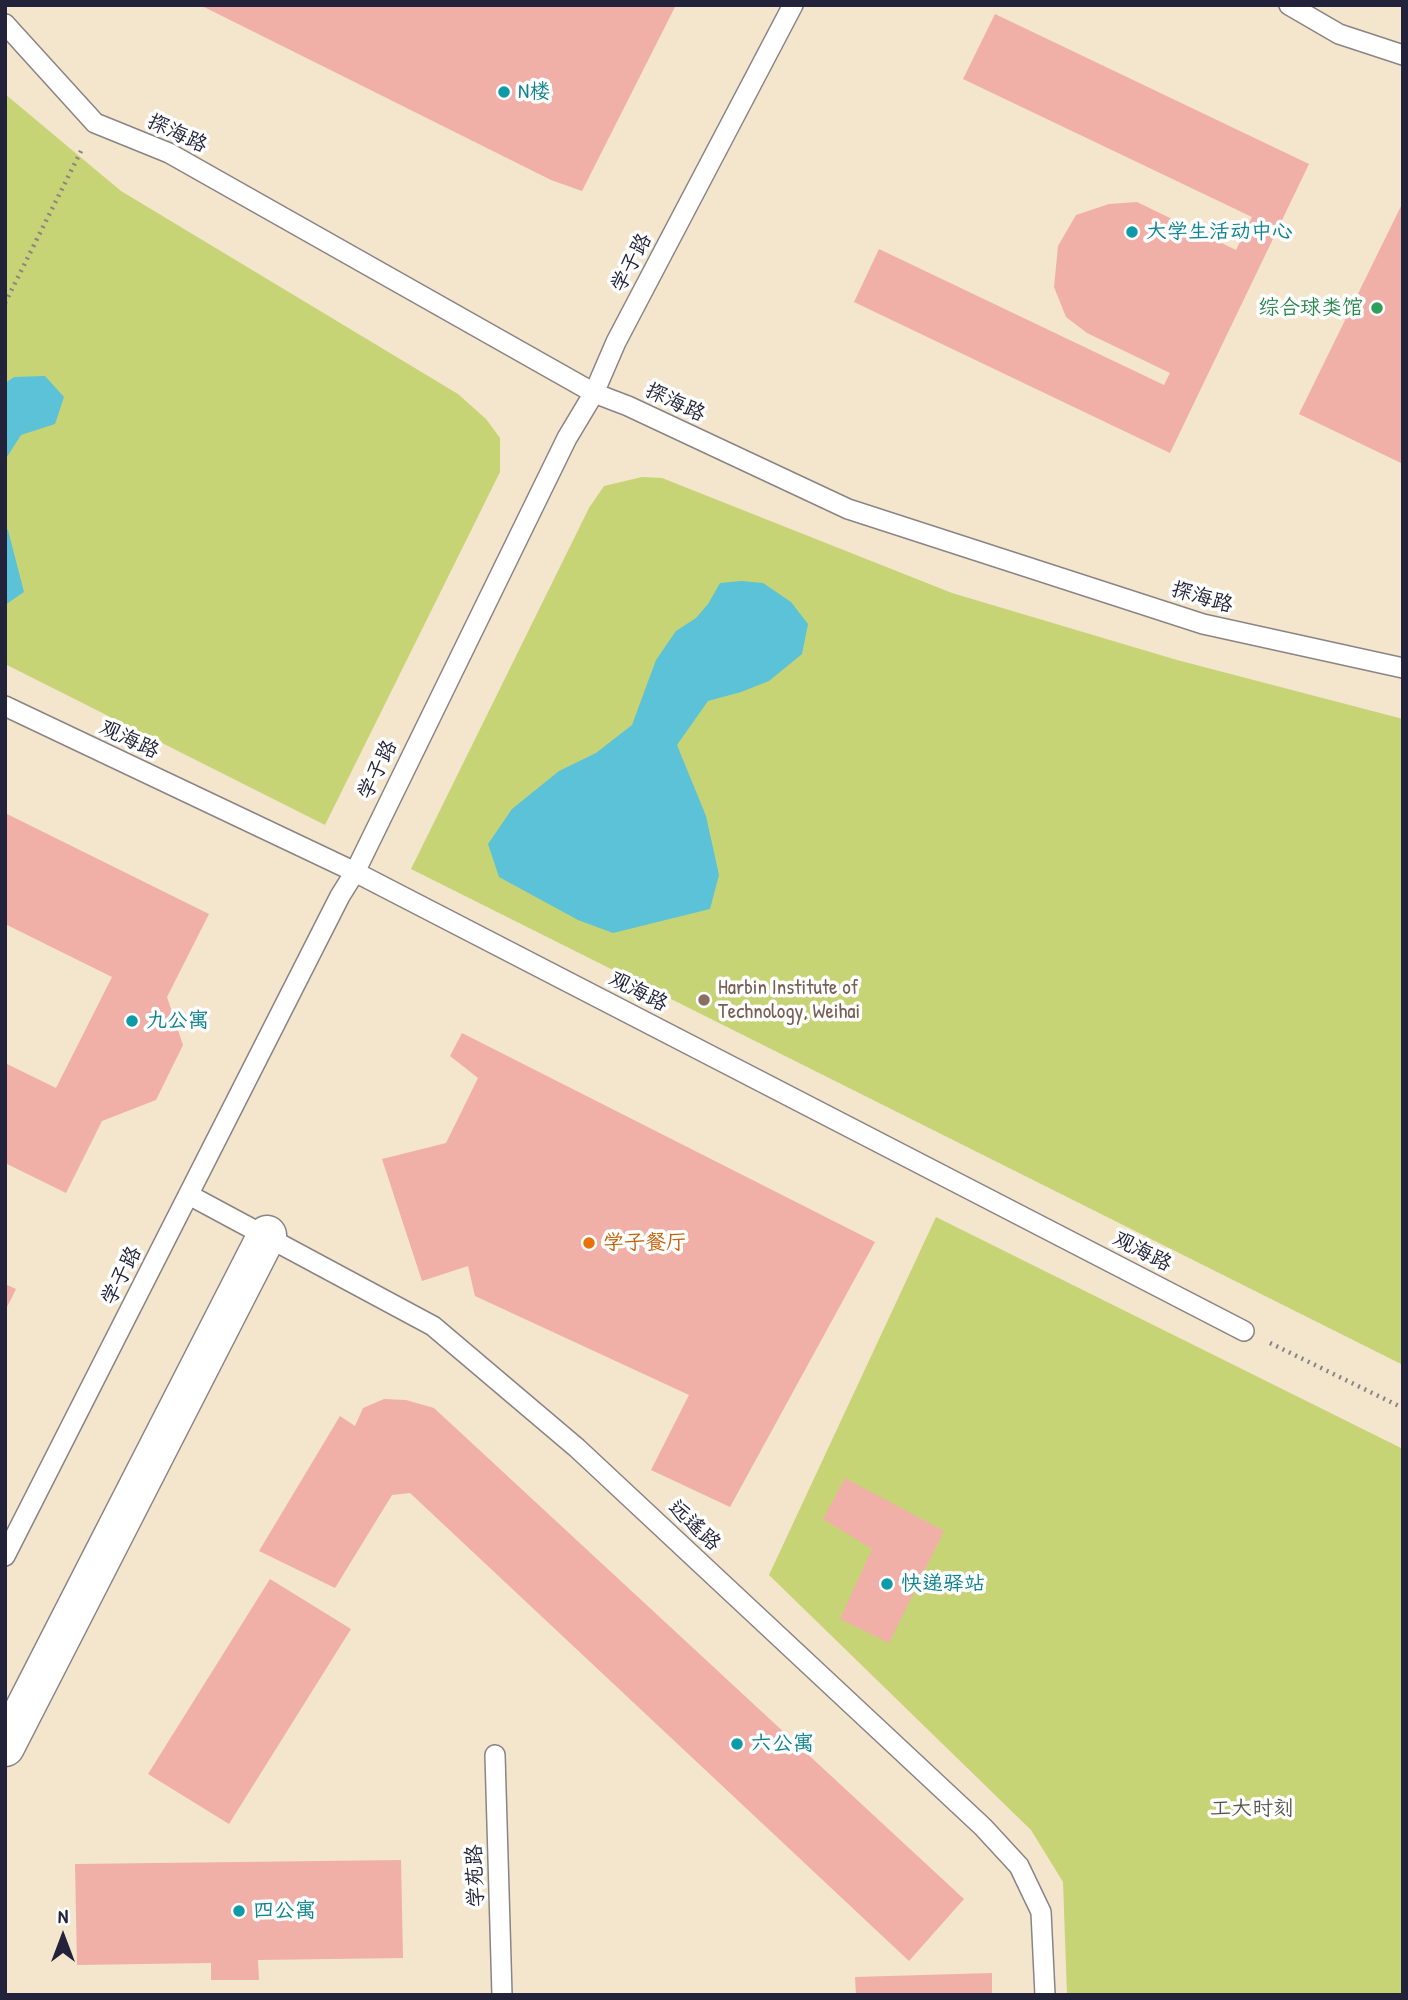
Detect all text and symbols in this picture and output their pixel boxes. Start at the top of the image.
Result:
place label: N楼 [518,79,550,105]
marker: N楼 [496,84,512,100]
street label: 探海路 [143,109,211,159]
place label: 大学生活动中心 [1146,219,1293,245]
marker: 大学生活动中心 [1124,224,1140,240]
street label: 学子路 [606,229,658,297]
place label: 综合球类馆 [1258,295,1363,321]
marker: 综合球类馆 [1369,300,1385,316]
street label: 探海路 [641,378,709,428]
street label: 探海路 [1168,577,1236,619]
street label: 观海路 [95,715,163,765]
street label: 学子路 [353,736,403,804]
street label: 观海路 [604,966,672,1018]
place label: Harbin Institute of Technology, Weihai [718,975,860,1025]
marker: Harbin Institute of Technology, Weihai [696,992,712,1008]
place label: 九公寓 [146,1008,209,1034]
marker: 九公寓 [124,1013,140,1029]
street label: 观海路 [1108,1226,1176,1278]
place label: 学子餐厅 [603,1230,687,1256]
marker: 学子餐厅 [581,1235,597,1251]
street label: 学子路 [96,1242,148,1310]
street label: 远遥路 [662,1495,726,1557]
place label: 快递驿站 [901,1571,985,1597]
marker: 快递驿站 [879,1576,895,1592]
place label: 六公寓 [751,1731,814,1757]
marker: 六公寓 [729,1736,745,1752]
park label: 工大时刻 [1210,1796,1294,1822]
street label: 学苑路 [462,1844,490,1908]
place label: 四公寓 [253,1898,316,1924]
north arrow [28,1902,98,1972]
text: N [58,1903,68,1929]
marker: 四公寓 [231,1903,247,1919]

